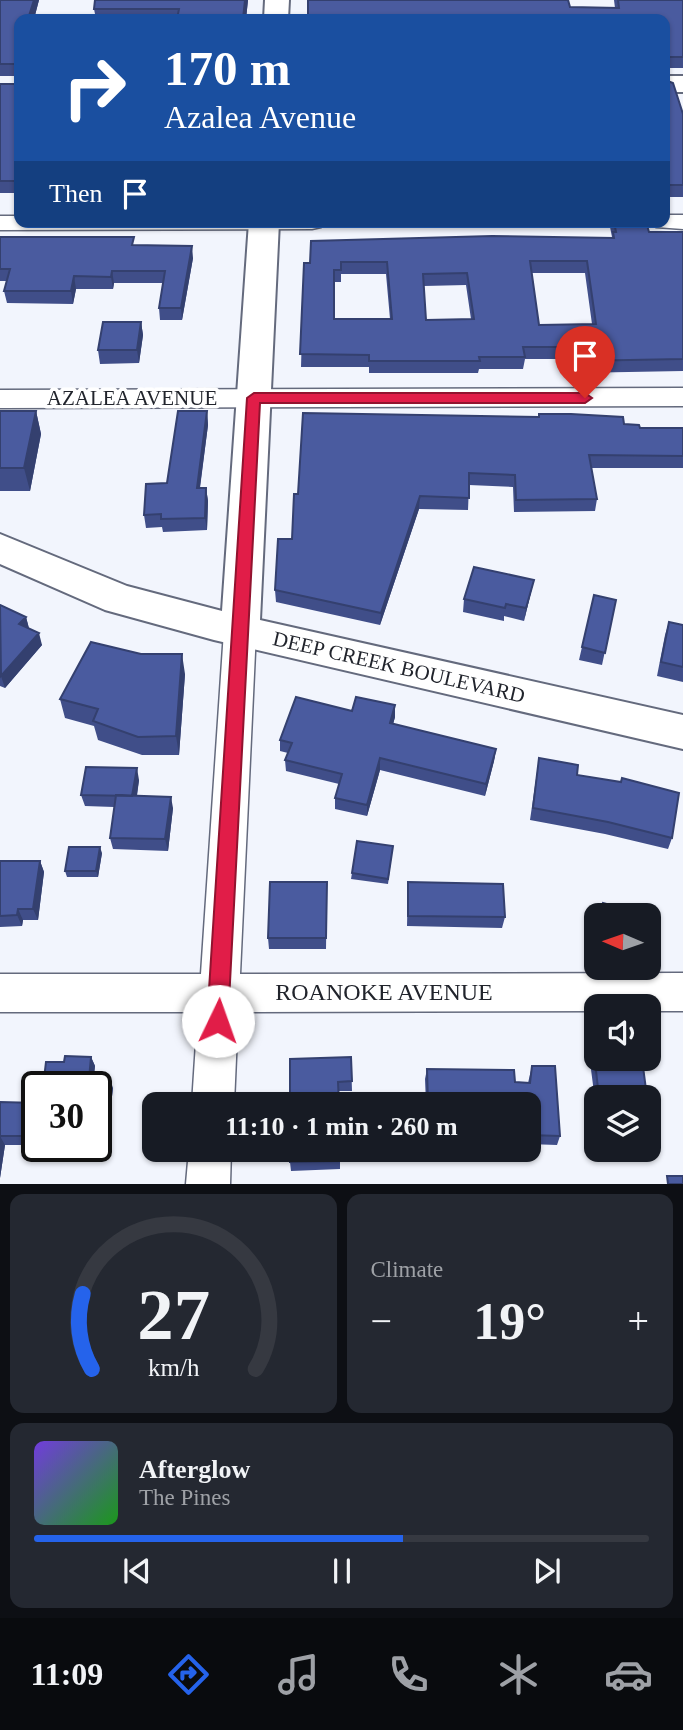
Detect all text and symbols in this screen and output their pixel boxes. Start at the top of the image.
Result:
text: 170 m [164,41,291,96]
icon: right [49,42,140,133]
text: Azalea Avenue [164,99,356,135]
icon: arrive [116,175,154,213]
text: Then [49,179,102,208]
pin [555,326,615,398]
icon: arrive [566,337,604,375]
street label: AZALEA AVENUE [47,386,217,410]
street label: DEEP CREEK BOULEVARD [271,626,527,708]
north arrow [584,903,662,980]
map controls [584,903,661,1162]
street label: ROANOKE AVENUE [275,979,493,1005]
position arrow [181,984,255,1058]
button: sound [584,994,661,1071]
speed limit sign: 30 [21,1071,112,1162]
button: layers [584,1085,661,1162]
text: 11:10 · 1 min · 260 m [225,1112,458,1141]
text: Climate [371,1257,443,1282]
text: 27 [137,1275,210,1356]
text: 19° [473,1293,546,1350]
text: − [371,1300,392,1342]
text: + [628,1300,649,1342]
text: km/h [148,1354,199,1381]
text: Afterglow [139,1455,250,1484]
text: The Pines [139,1485,230,1510]
icon: previous [118,1552,156,1590]
icon: pause [323,1552,361,1590]
icon: next [528,1552,566,1590]
icon: directions [164,1650,213,1699]
icon: music [274,1650,323,1699]
icon: phone [384,1650,433,1699]
icon: climate [494,1650,543,1699]
icon: car [604,1650,653,1699]
text: 11:09 [30,1656,103,1692]

